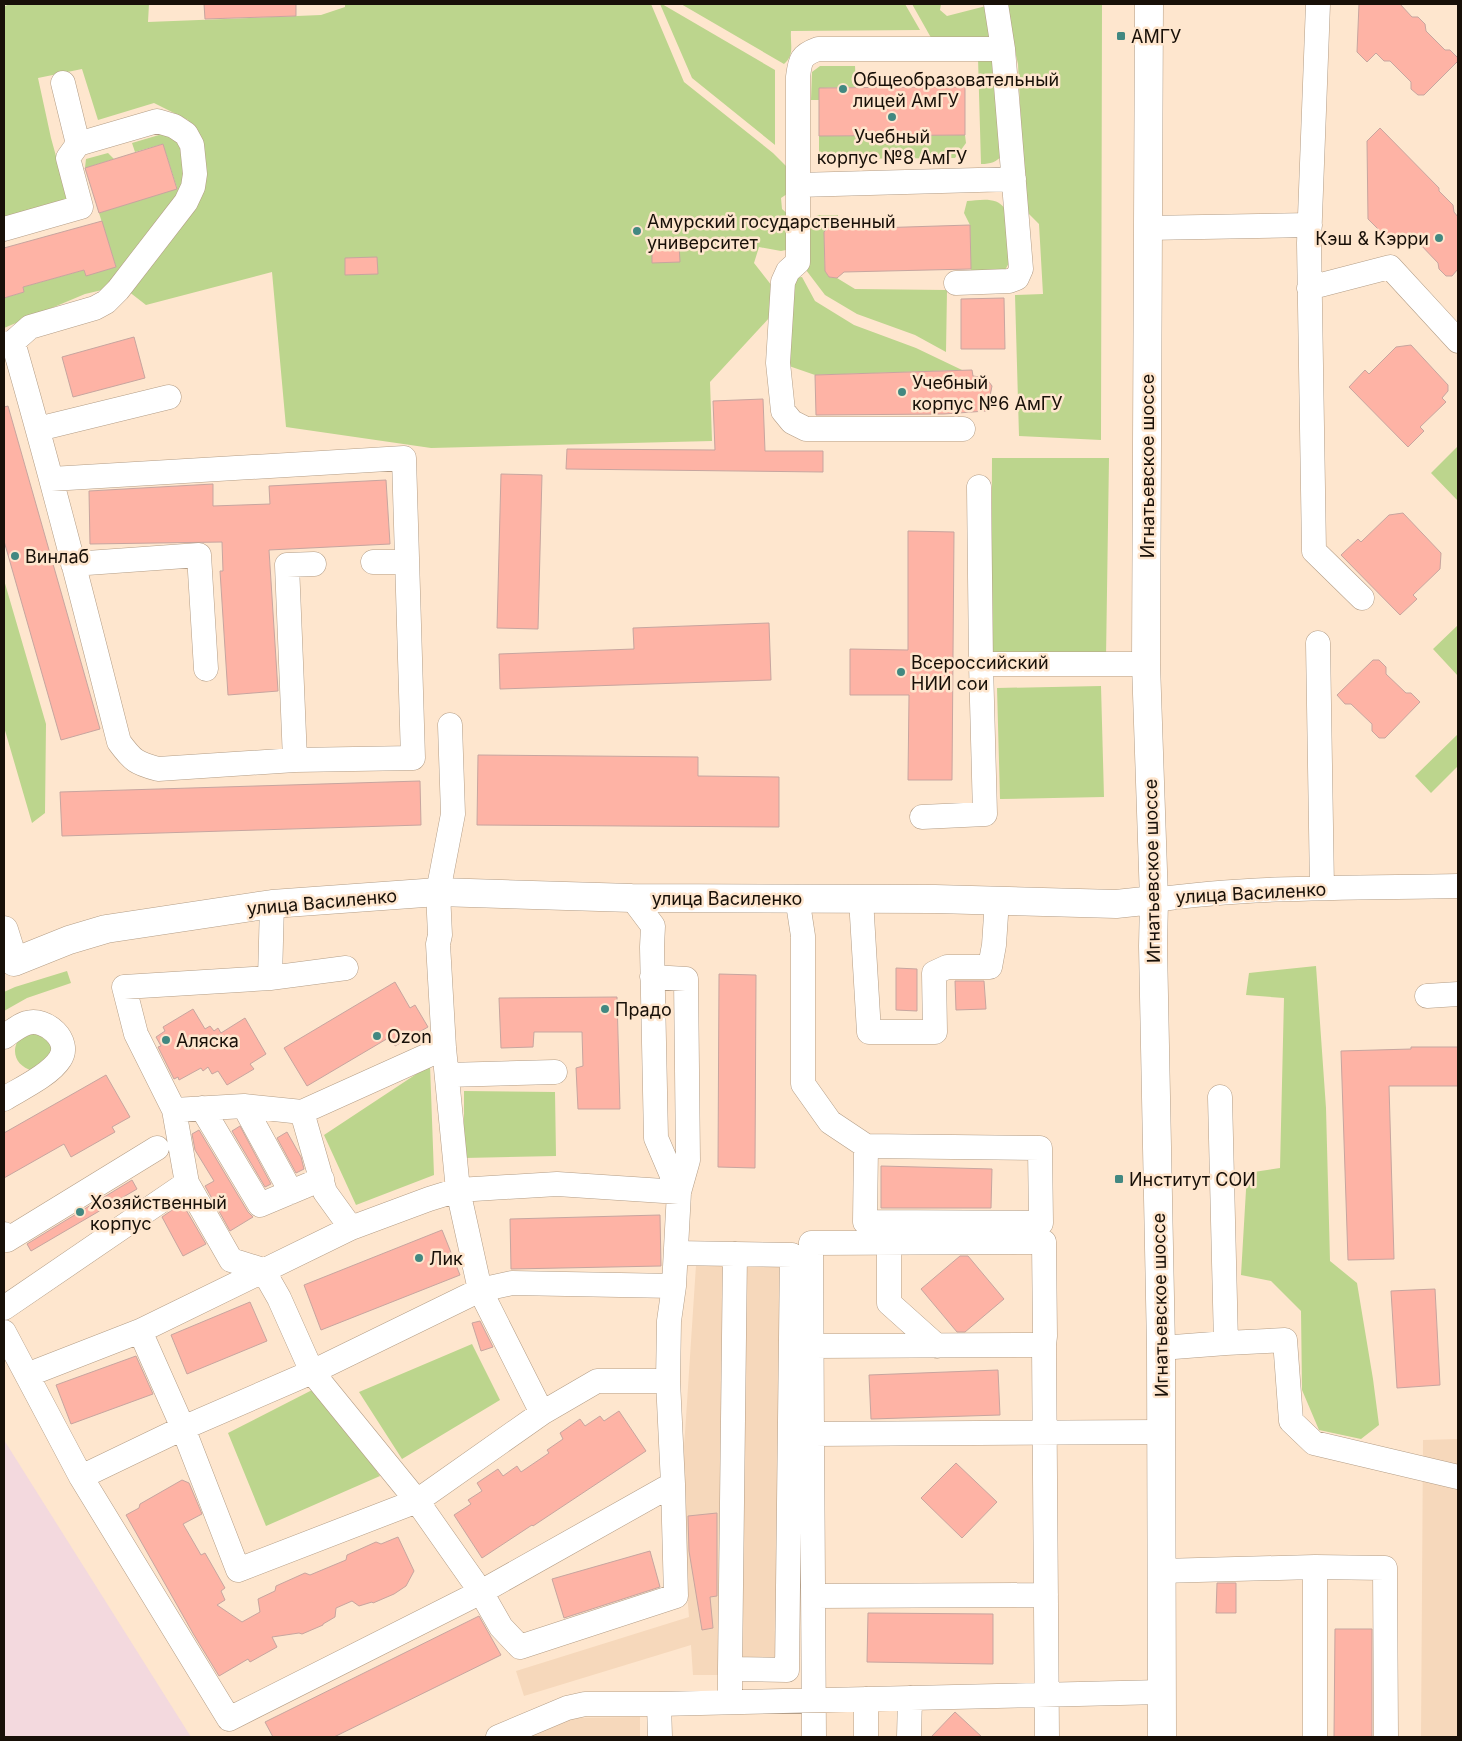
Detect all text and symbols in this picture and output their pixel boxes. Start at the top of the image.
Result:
place label: АМГУ [1131,26,1181,47]
marker: АМГУ [1115,30,1127,42]
place label: Общеобразовательный лицей АмГУ [853,69,1059,111]
marker: Общеобразовательный лицей АмГУ [837,83,849,95]
marker: Учебный корпус №8 АмГУ [886,111,898,123]
place label: Учебный корпус №8 АмГУ [817,126,967,168]
place label: Амурский государственный университет [647,211,896,253]
marker: Амурский государственный университет [631,225,643,237]
place label: Кэш & Кэрри [1315,228,1429,249]
marker: Кэш & Кэрри [1433,232,1445,244]
place label: Учебный корпус №6 АмГУ [912,372,1063,414]
street label: Игнатьевское шоссе [1137,374,1158,558]
marker: Учебный корпус №6 АмГУ [896,386,908,398]
place label: Винлаб [25,546,89,567]
marker: Винлаб [9,550,21,562]
place label: Всероссийский НИИ сои [911,652,1049,694]
marker: Всероссийский НИИ сои [895,666,907,678]
street label: Игнатьевское шоссе [1140,779,1164,963]
street label: улица Василенко [1175,879,1327,907]
street label: улица Василенко [246,885,398,919]
street label: улица Василенко [652,888,802,909]
place label: Прадо [615,999,672,1020]
marker: Прадо [599,1003,611,1015]
place label: Ozon [387,1026,432,1047]
place label: Аляска [176,1030,239,1051]
marker: Ozon [371,1030,383,1042]
marker: Аляска [160,1034,172,1046]
place label: Институт СОИ [1129,1169,1256,1190]
marker: Институт СОИ [1113,1173,1125,1185]
place label: Хозяйственный корпус [90,1192,227,1234]
marker: Хозяйственный корпус [74,1206,86,1218]
street label: Игнатьевское шоссе [1148,1213,1172,1397]
place label: Лик [429,1248,463,1269]
marker: Лик [413,1252,425,1264]

